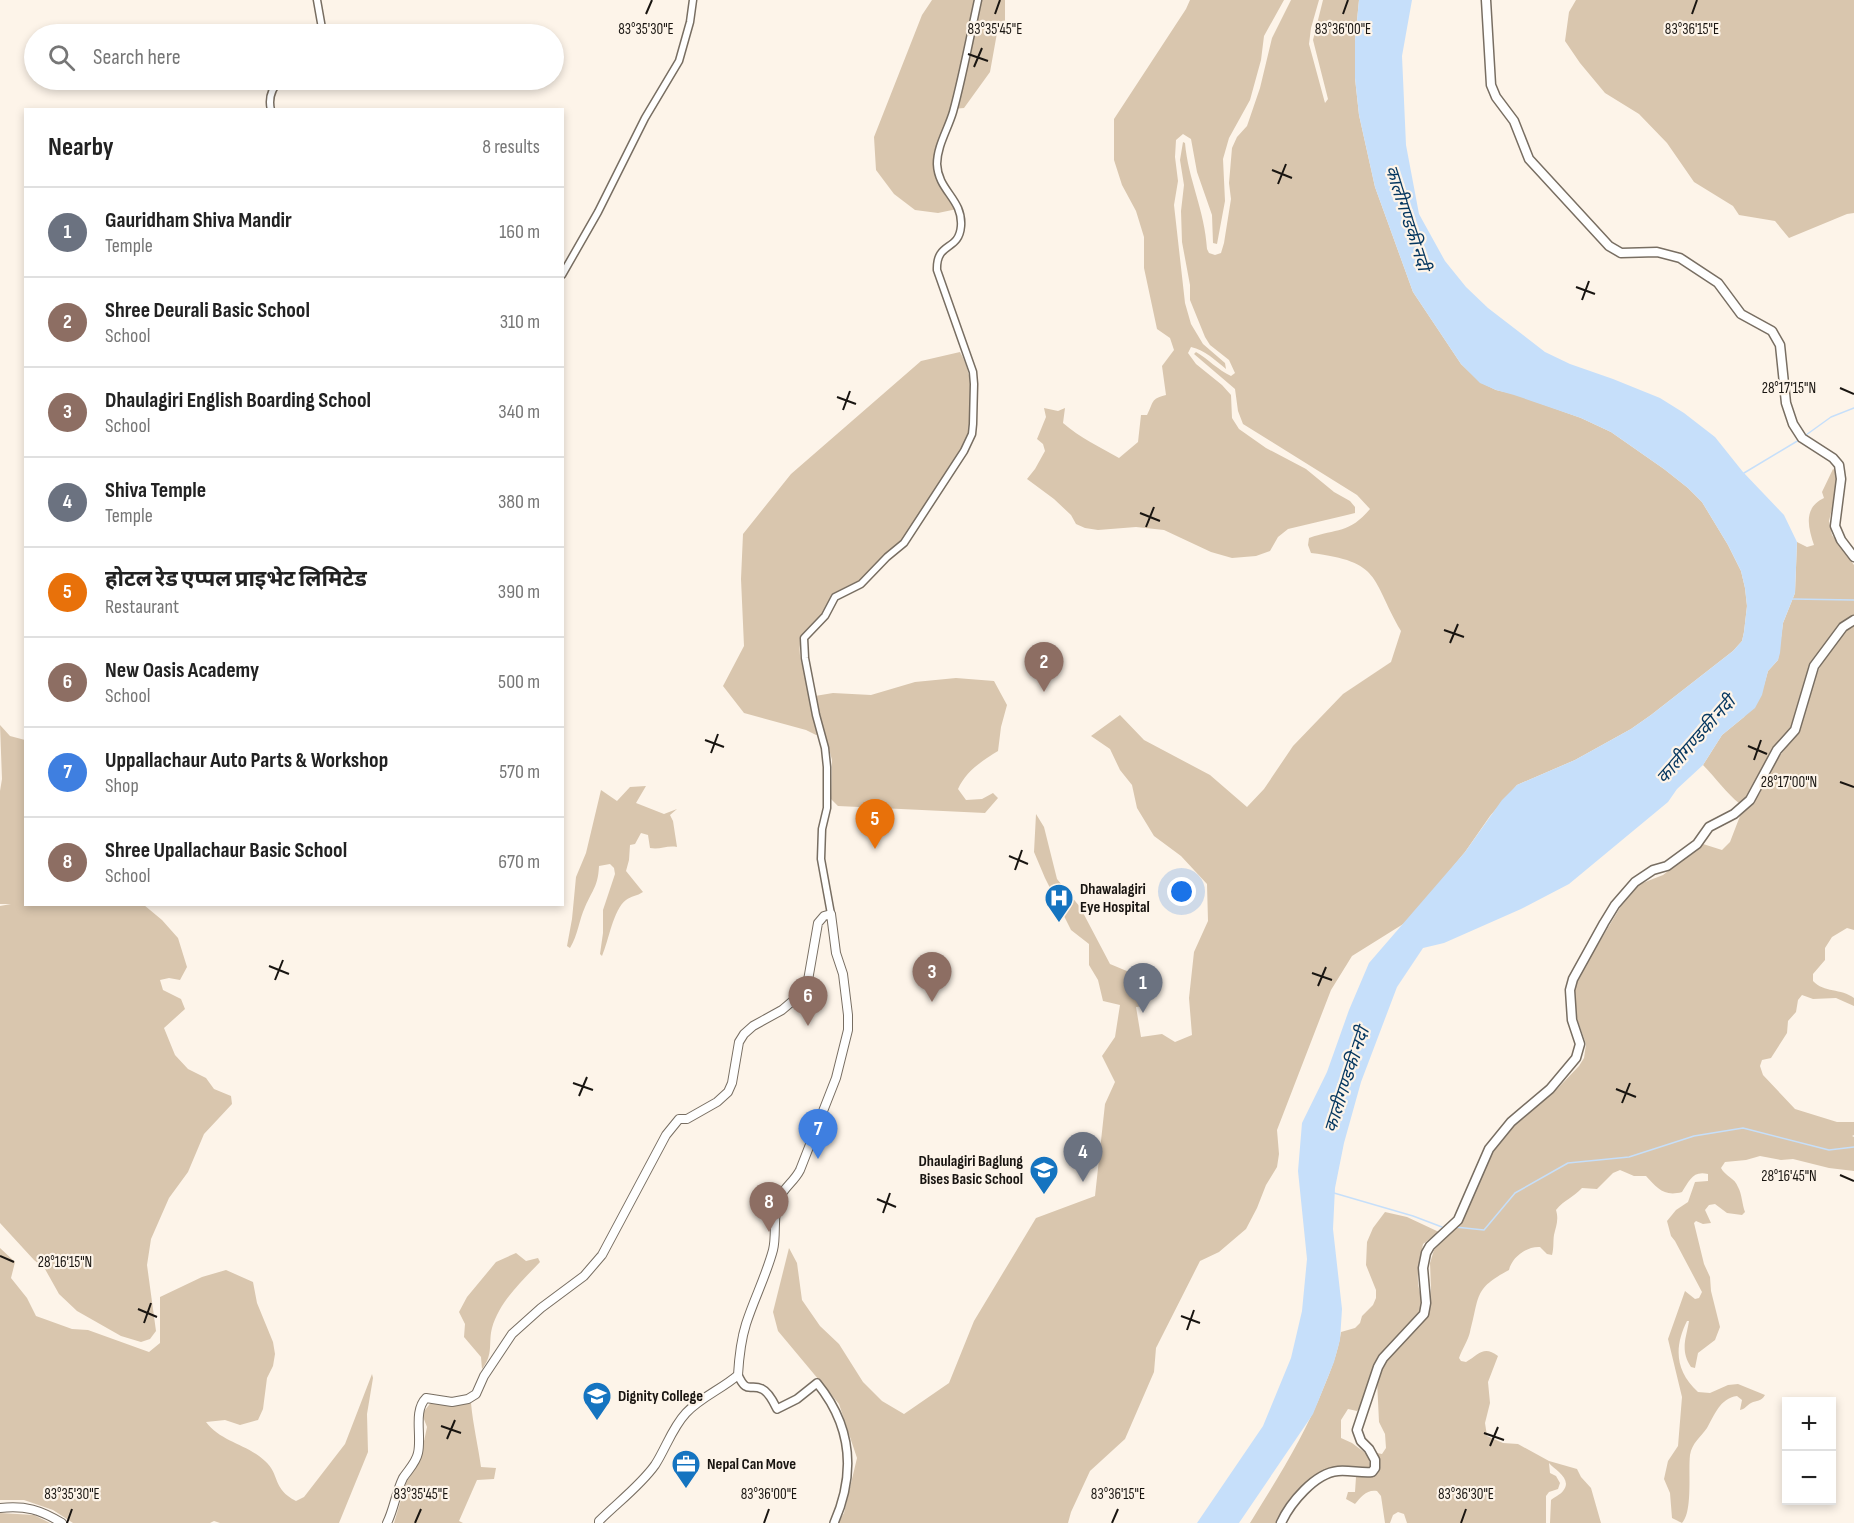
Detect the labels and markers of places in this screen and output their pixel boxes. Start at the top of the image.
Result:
pin: 2 [1024,642,1064,692]
pin: 5 [856,800,894,849]
place label: Dhawalagiri Eye Hospital [1080,880,1150,917]
hospital icon: Dhawalagiri Eye Hospital [1043,882,1075,924]
pin: 3 [912,952,952,1002]
pin: 1 [1124,964,1162,1013]
pin: 6 [788,976,828,1026]
pin: 7 [798,1110,838,1159]
pin: 4 [1064,1132,1102,1182]
place label: Dhaulagiri Baglung Bises Basic School [919,1152,1023,1189]
school or university icon: Dhaulagiri Baglung Bises Basic School [1028,1154,1060,1196]
pin: 8 [750,1182,788,1232]
school or university icon: Dignity College [581,1380,613,1422]
place label: Dignity College [618,1387,703,1406]
office icon: Nepal Can Move [670,1448,702,1490]
place label: Nepal Can Move [707,1455,796,1474]

